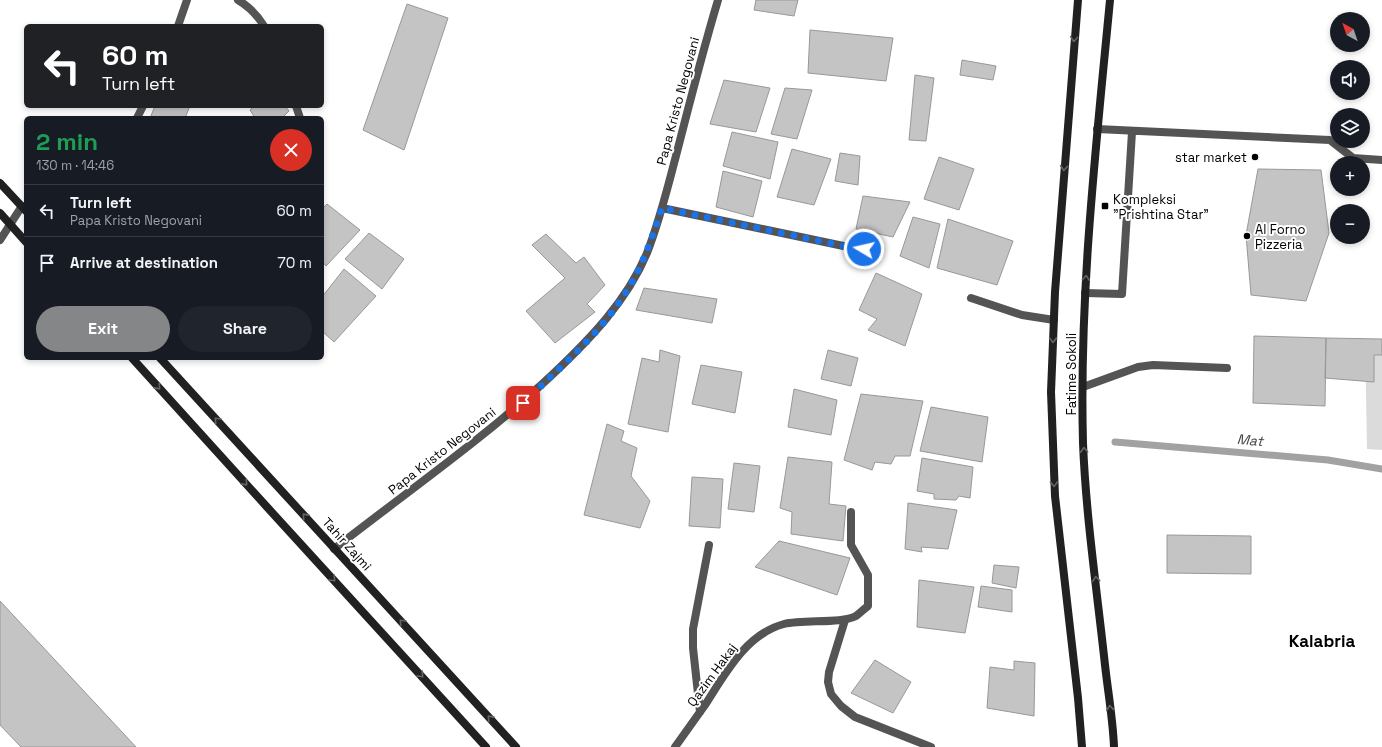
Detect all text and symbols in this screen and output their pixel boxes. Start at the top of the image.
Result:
north arrow [1330,12,1370,52]
map controls [1330,12,1370,244]
street label: Papa Kristo Negovani [653,35,703,167]
one-way arrow [1070,36,1079,42]
text: 60 m [102,37,168,73]
icon: left [36,40,88,92]
button: sound [1330,60,1370,100]
text: Turn left [102,72,175,95]
button: layers [1330,108,1370,148]
text: 2 min [36,126,98,157]
button: close [270,129,312,171]
place label: star market [1175,149,1247,166]
marker: star market [1250,152,1260,162]
button: + [1330,156,1370,196]
text: 130 m · 14:46 [36,157,114,174]
one-way arrow [1059,165,1068,171]
place label: Kompleksi "Prishtina Star" [1113,191,1209,223]
text: Turn left [70,193,132,212]
icon: left [36,200,58,222]
text: 60 m [276,201,312,220]
marker: Kompleksi "Prishtina Star" [1100,201,1110,211]
button: − [1330,204,1370,244]
text: Papa Kristo Negovani [70,212,202,229]
place label: Al Forno Pizzeria [1255,221,1306,253]
position arrow [843,228,885,270]
marker: Al Forno Pizzeria [1242,231,1252,241]
icon: arrive [36,252,58,274]
text: Arrive at destination [70,253,218,272]
text: 70 m [277,253,312,272]
one-way arrow [1081,275,1090,281]
button: Exit [36,306,170,352]
button: Share [178,306,312,352]
street label: Fatime Sokoli [1063,333,1080,415]
one-way arrow [1048,337,1057,343]
one-way arrow [153,382,161,390]
pin [506,386,540,420]
icon: arrive [512,392,534,414]
street label: Papa Kristo Negovani [385,404,499,498]
one-way arrow [214,417,222,425]
water label: Mat [1236,430,1265,450]
one-way arrow [1079,447,1088,453]
one-way arrow [240,479,247,486]
one-way arrow [1050,481,1058,487]
one-way arrow [302,513,310,521]
street label: Tahir Zajmi [319,514,375,574]
one-way arrow [328,575,335,582]
one-way arrow [1091,576,1100,582]
one-way arrow [399,619,407,627]
district label: Kalabria [1289,630,1356,652]
street label: Qazim Hakaj [683,640,741,710]
one-way arrow [416,670,424,678]
one-way arrow [1106,705,1115,711]
one-way arrow [487,715,495,723]

